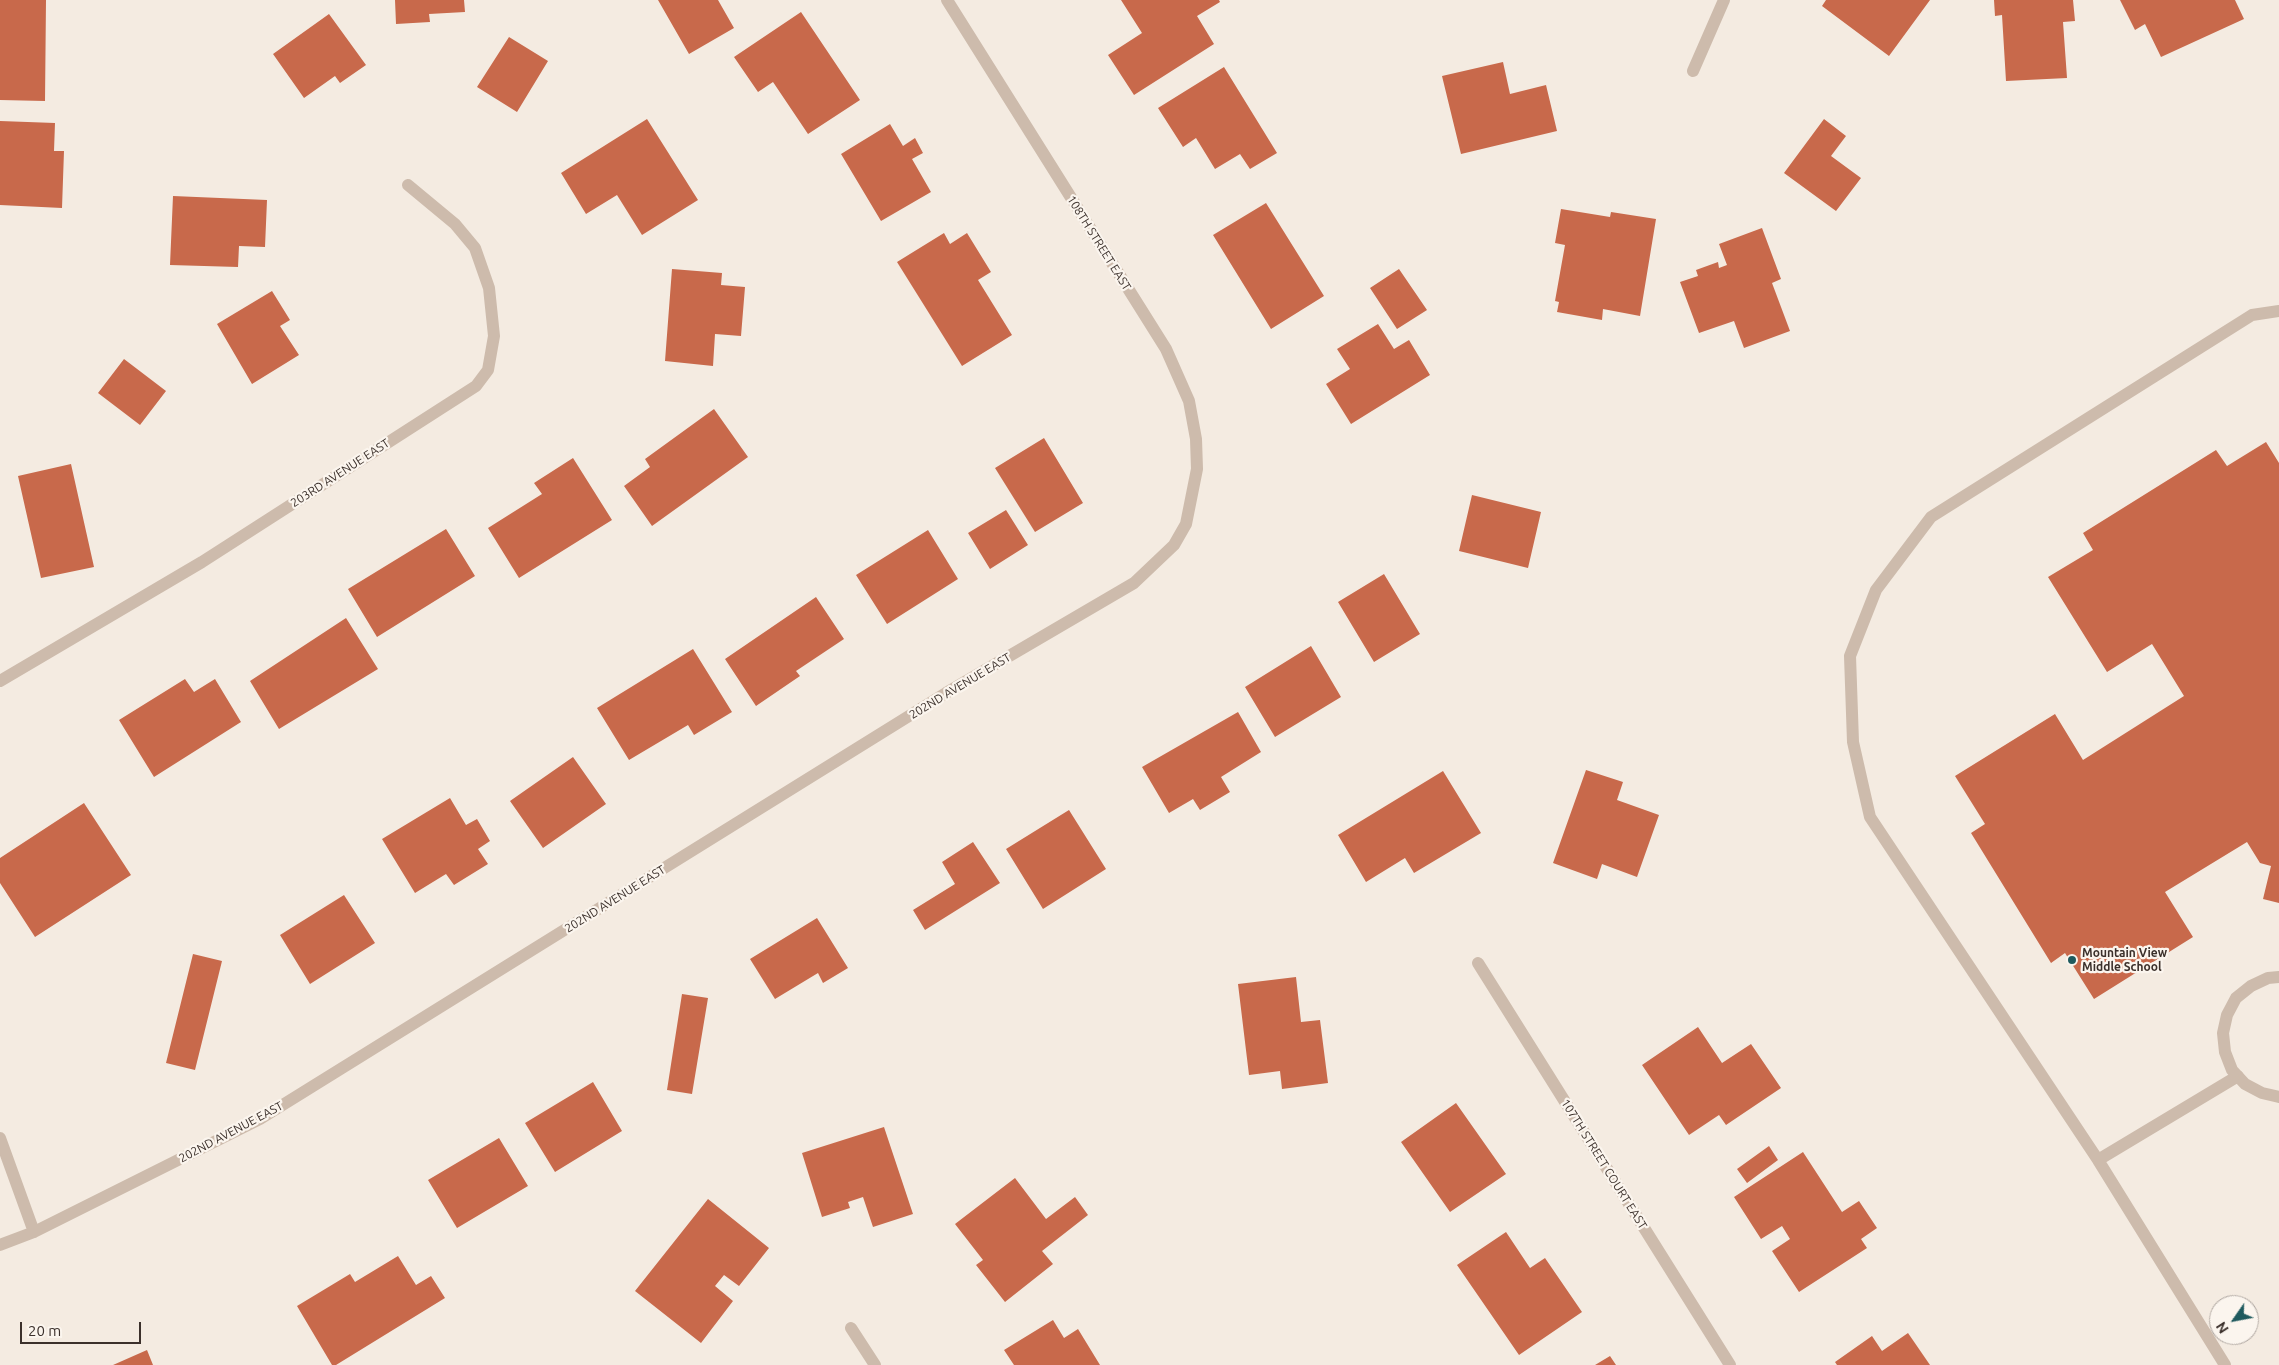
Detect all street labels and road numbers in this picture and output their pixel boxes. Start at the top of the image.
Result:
street label: 108TH STREET EAST [1064,193,1134,293]
street label: 203RD AVENUE EAST [288,436,392,510]
street label: 202ND AVENUE EAST [907,650,1013,722]
street label: 202ND AVENUE EAST [562,862,668,936]
street label: 107TH STREET COURT EAST [1558,1096,1650,1232]
street label: 202ND AVENUE EAST [177,1098,285,1166]

